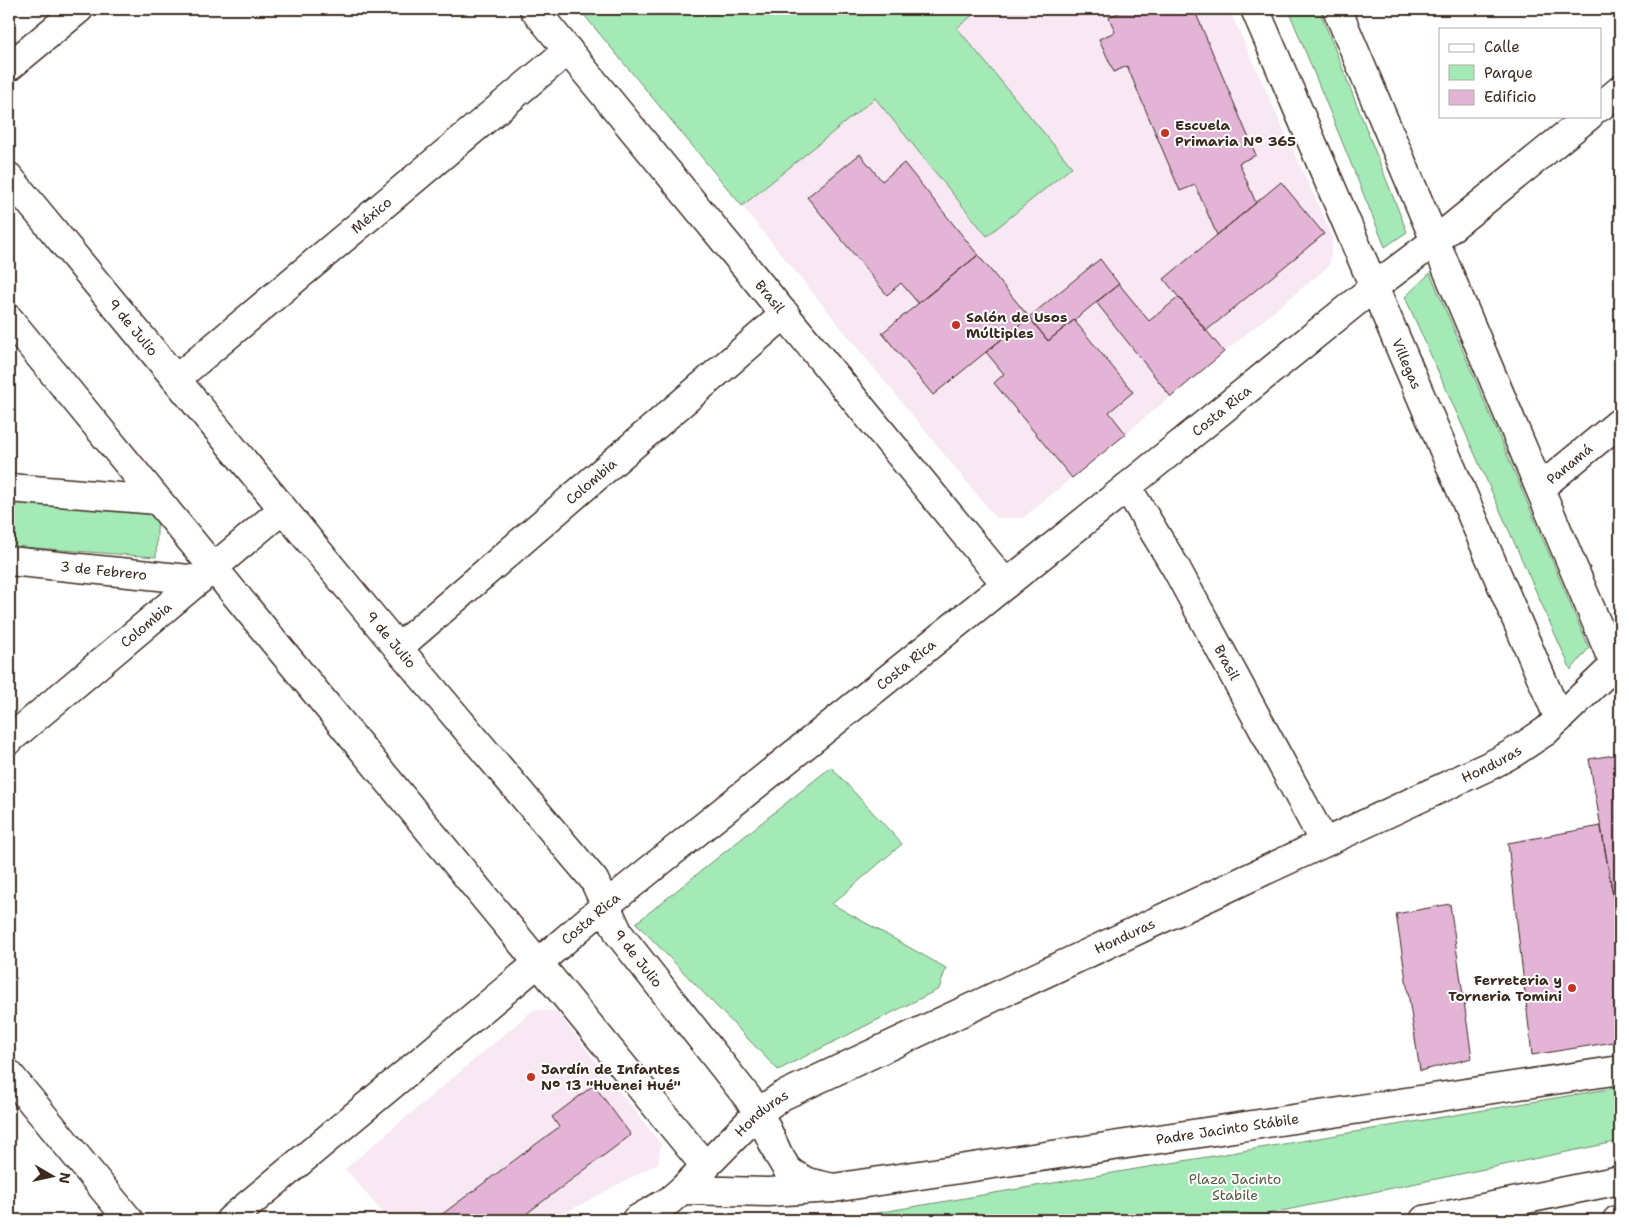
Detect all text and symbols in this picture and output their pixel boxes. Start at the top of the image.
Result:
legend [1439,28,1602,118]
text: Calle [1484,37,1520,57]
text: Parque [1484,63,1533,83]
text: Edificio [1484,87,1536,107]
place label: Escuela Primaria N° 365 [1175,116,1296,150]
marker: Escuela Primaria N° 365 [1159,127,1171,139]
street label: México [347,193,395,237]
street label: Brasil [751,276,789,317]
street label: 9 de Julio [104,295,162,360]
place label: Salón de Usos Múltiples [966,308,1067,342]
marker: Salón de Usos Múltiples [950,319,962,331]
street label: Villegas [1388,336,1426,392]
street label: Costa Rica [1188,381,1255,440]
street label: Panamá [1543,439,1596,488]
street label: Colombia [562,454,621,508]
street label: 3 de Febrero [59,557,148,584]
street label: Colombia [116,598,176,651]
street label: 9 de Julio [362,607,420,672]
street label: Costa Rica [872,635,940,694]
street label: Brasil [1210,642,1244,684]
street label: Honduras [1458,741,1525,787]
street label: Costa Rica [557,888,624,948]
street label: Honduras [1091,914,1158,958]
street label: 9 de Julio [610,926,666,991]
place label: Ferreteria y Torneria Tomini [1448,971,1562,1005]
marker: Ferreteria y Torneria Tomini [1566,982,1578,994]
place label: Jardín de Infantes N° 13 "Huenei Hué" [541,1060,681,1094]
marker: Jardín de Infantes N° 13 "Huenei Hué" [525,1071,537,1083]
street label: Honduras [731,1085,791,1141]
street label: Padre Jacinto Stábile [1155,1109,1300,1148]
north arrow [28,1152,78,1202]
park label: Plaza Jacinto Stabile [1189,1170,1281,1204]
text: N [55,1171,75,1185]

